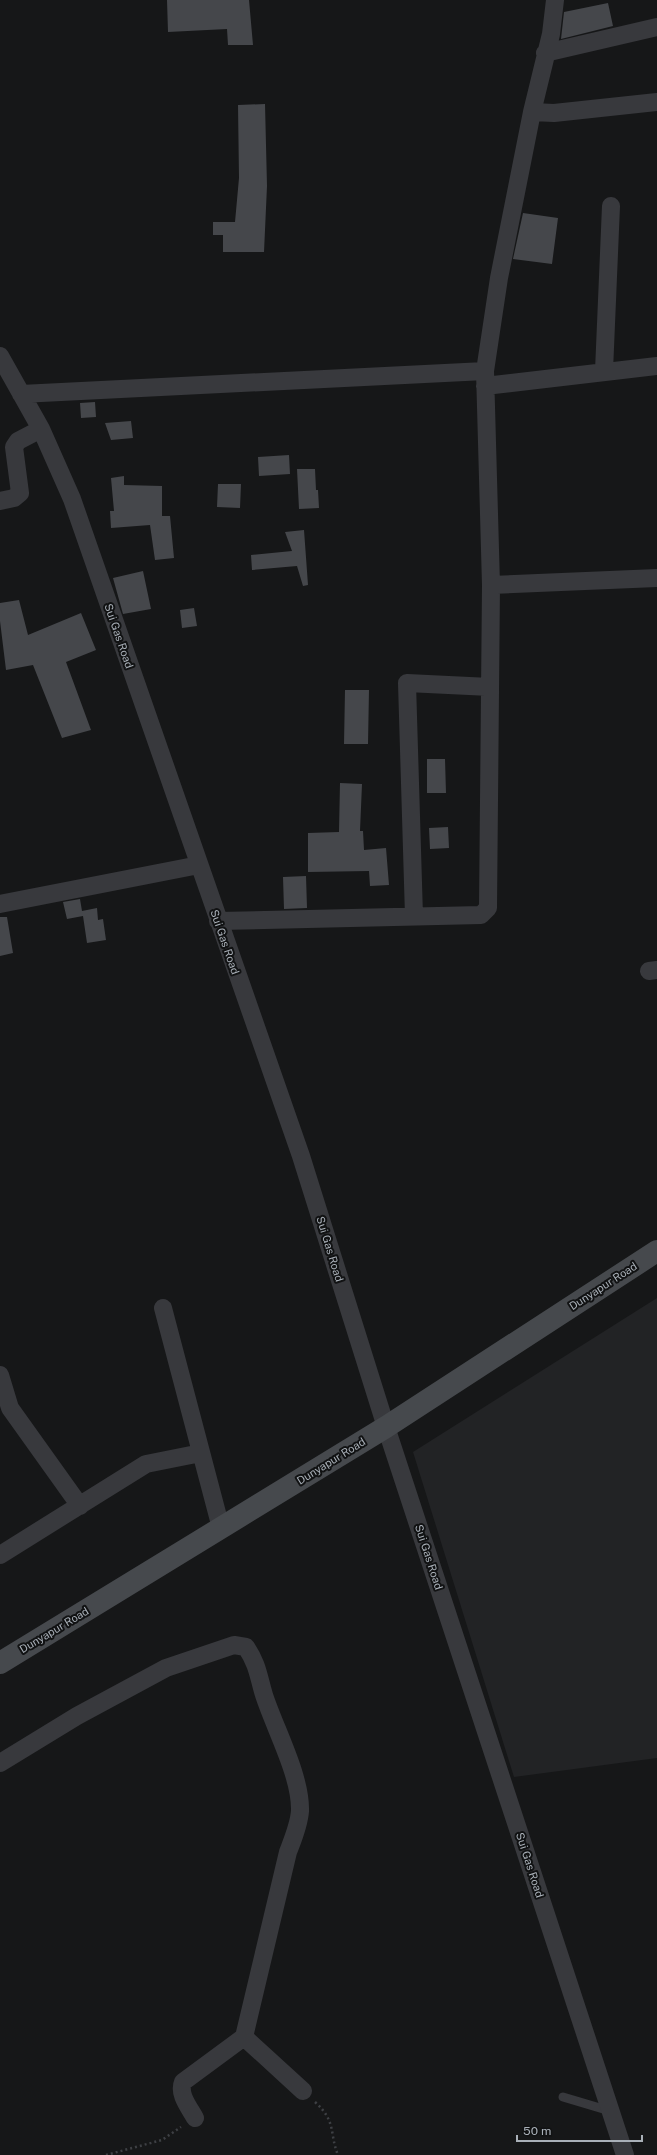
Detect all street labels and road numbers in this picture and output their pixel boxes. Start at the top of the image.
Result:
street label: Sui Gas Road [102,602,136,670]
street label: Sui Gas Road [208,908,242,976]
street label: Sui Gas Road [314,1215,346,1283]
street label: Dunyapur Road [567,1260,639,1312]
street label: Dunyapur Road [295,1435,367,1487]
street label: Sui Gas Road [413,1523,445,1591]
street label: Dunyapur Road [17,1605,91,1655]
street label: Sui Gas Road [514,1831,546,1899]

